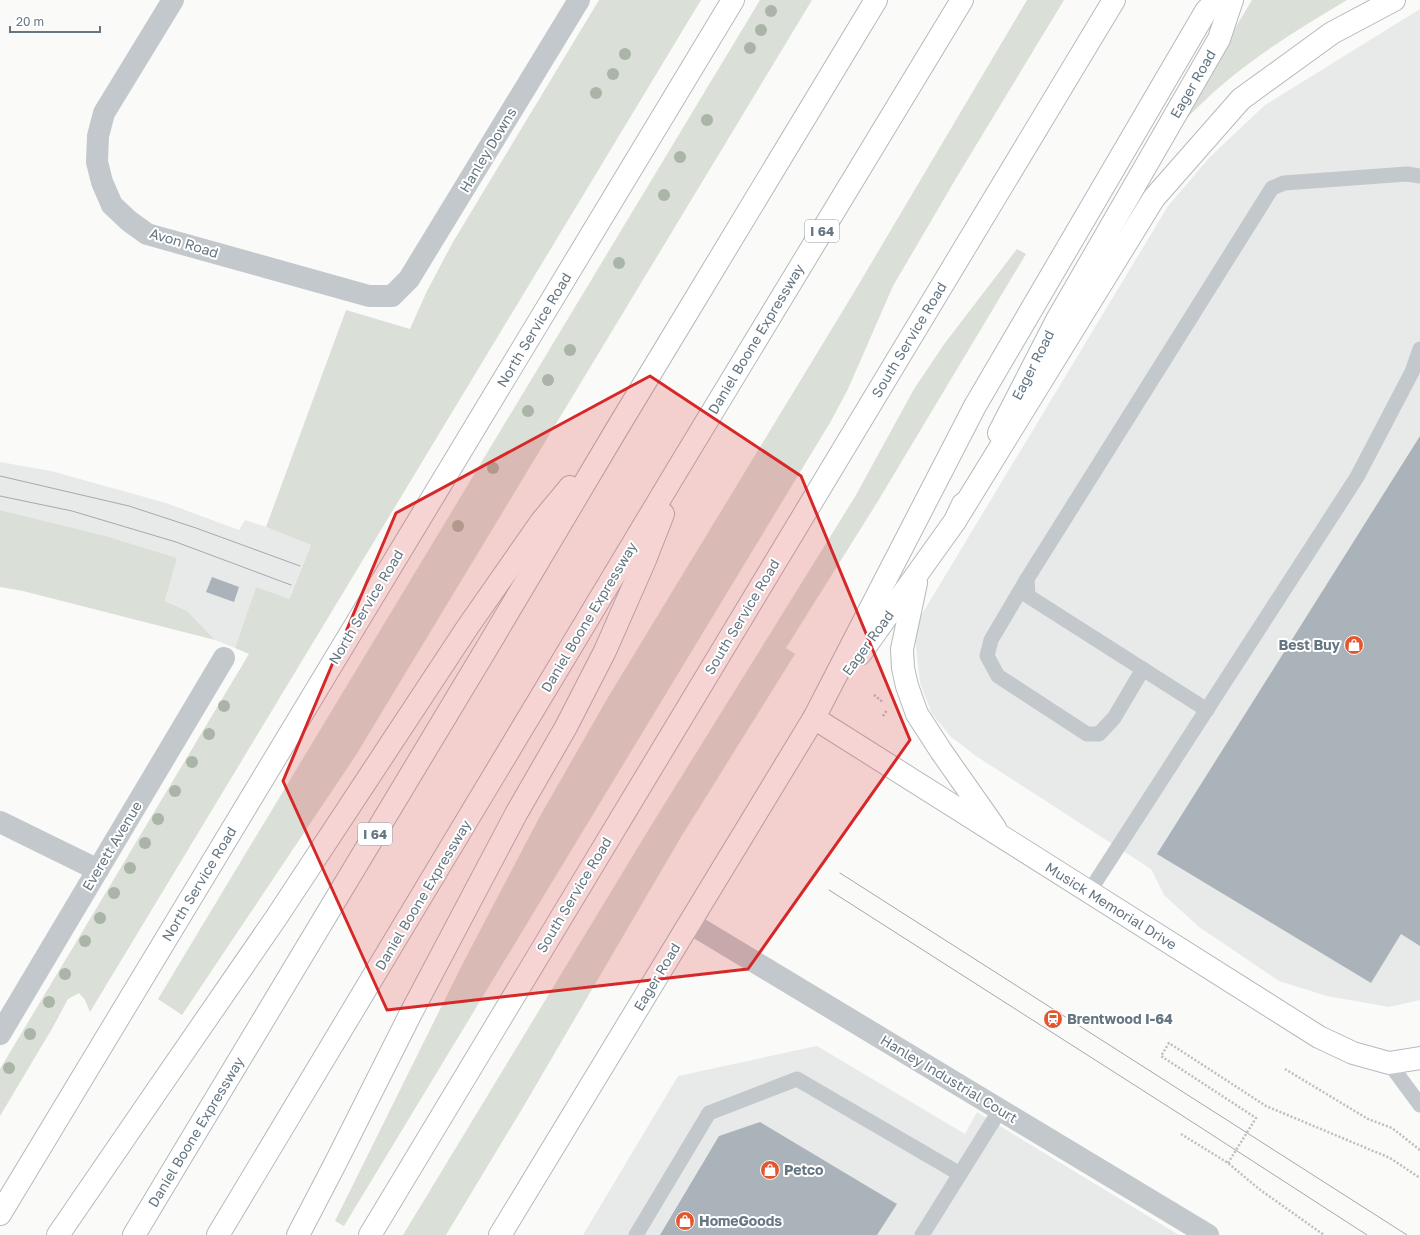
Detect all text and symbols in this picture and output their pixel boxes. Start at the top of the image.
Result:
scale bar [10,8,100,34]
text: 20 m [16,14,44,29]
street label: Eager Road [1166,46,1219,121]
street label: Hanley Downs [456,104,520,195]
road number: I 64 [805,220,839,242]
street label: Avon Road [148,224,221,261]
street label: Daniel Boone Expressway [704,260,807,417]
street label: North Service Road [493,269,574,390]
street label: South Service Road [867,279,950,401]
street label: Eager Road [1008,327,1057,403]
street label: Daniel Boone Expressway [537,538,640,695]
street label: North Service Road [325,546,406,667]
street label: South Service Road [700,556,783,678]
street label: Eager Road [838,607,897,679]
shop icon: Best Buy [1343,634,1365,656]
place label: Best Buy [1278,636,1341,653]
street label: Everett Avenue [78,798,145,894]
street label: Daniel Boone Expressway [371,816,474,973]
street label: North Service Road [158,823,239,944]
road number: I 64 [358,823,392,845]
street label: South Service Road [532,834,615,956]
street label: Musick Memorial Drive [1043,858,1180,953]
street label: Eager Road [630,940,684,1014]
station icon: Brentwood I-64 [1042,1008,1064,1030]
place label: Brentwood I-64 [1067,1010,1173,1027]
street label: Hanley Industrial Court [878,1031,1021,1126]
street label: Daniel Boone Expressway [144,1053,247,1210]
shop icon: Petco [759,1159,781,1181]
place label: Petco [784,1161,824,1178]
shop icon: HomeGoods [674,1210,696,1232]
place label: HomeGoods [699,1212,782,1229]

